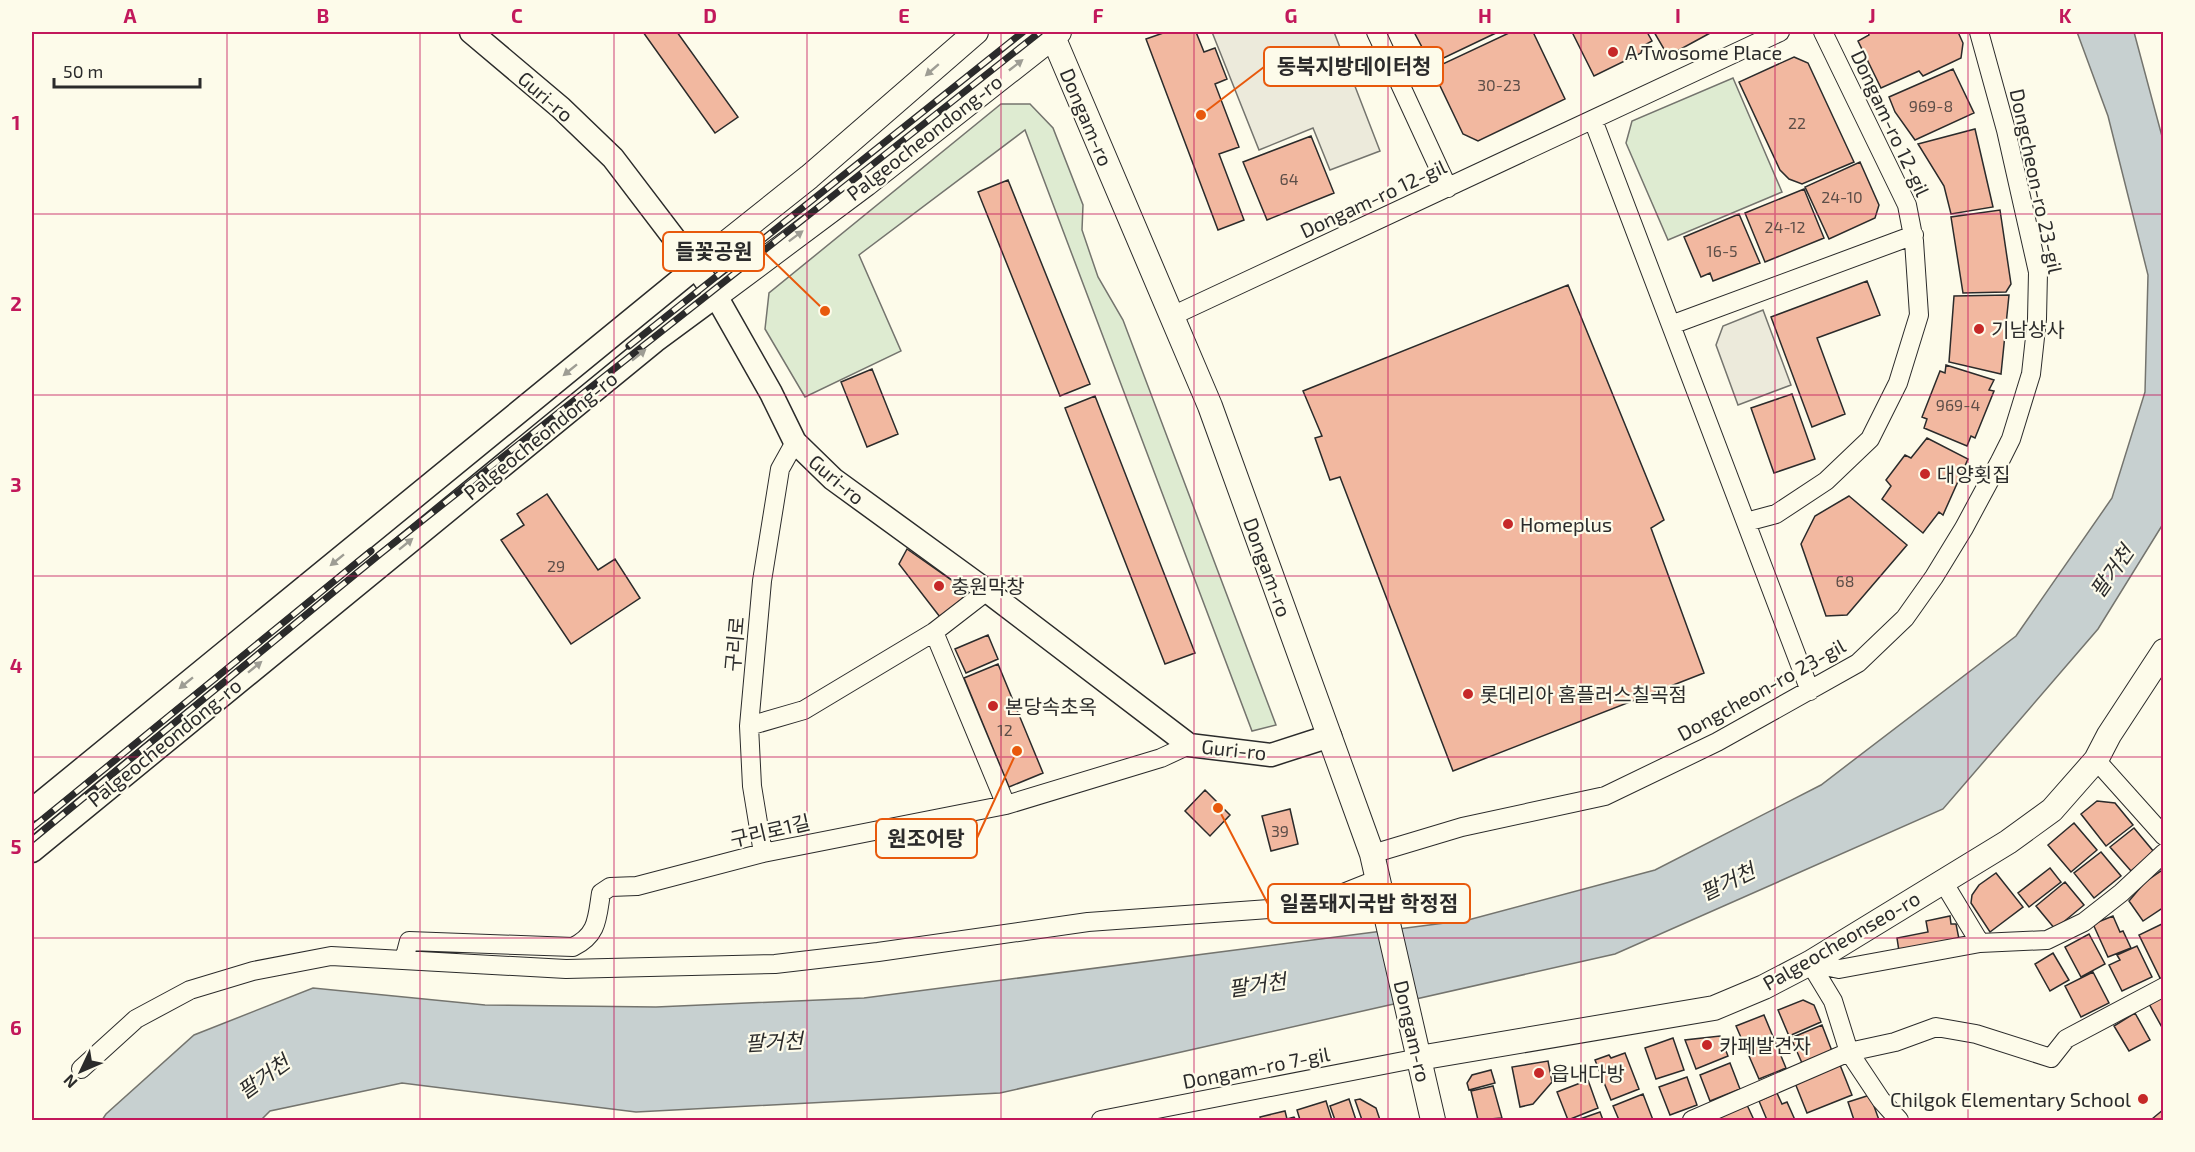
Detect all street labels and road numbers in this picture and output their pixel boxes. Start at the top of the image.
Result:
street label: Dongam-ro 12-gil [1847,46,1935,200]
street label: Dongam-ro [1056,64,1118,170]
street label: Guri-ro [514,66,578,126]
street label: Palgeocheondong-ro [841,69,1007,205]
street label: Dongcheon-ro 23-gil [2006,86,2068,276]
street label: Dongam-ro 12-gil [1296,154,1450,242]
street label: Palgeocheondong-ro [458,366,622,504]
street label: Guri-ro [804,449,870,509]
street label: Dongam-ro [1239,514,1297,620]
street label: 구리로 [720,615,748,673]
street label: Dongcheon-ro 23-gil [1673,633,1849,745]
street label: Palgeocheondong-ro [82,673,246,811]
street label: Guri-ro [1200,734,1268,764]
street label: 구리로1길 [728,809,812,851]
street label: Palgeocheonseo-ro [1758,885,1924,995]
street label: Dongam-ro [1390,978,1436,1084]
street label: Dongam-ro 7-gil [1180,1041,1332,1093]

